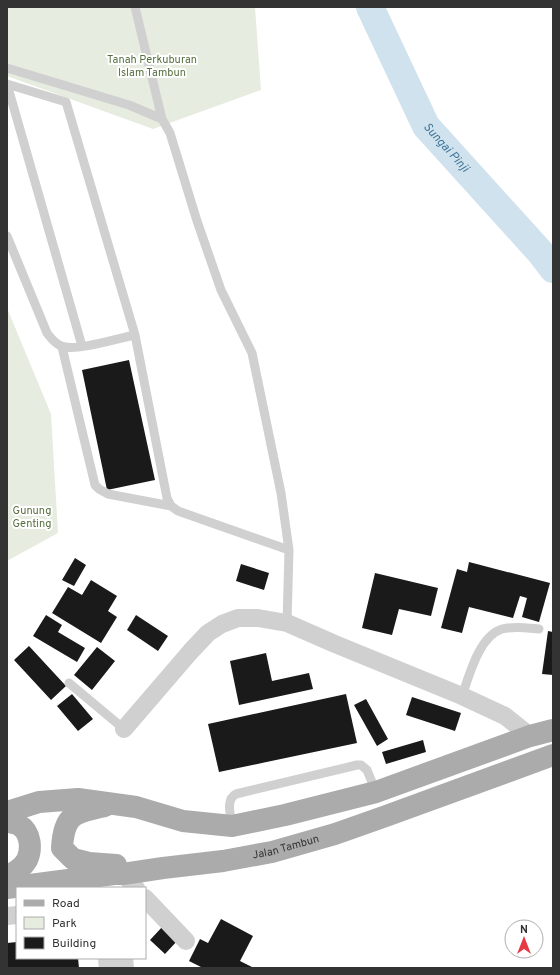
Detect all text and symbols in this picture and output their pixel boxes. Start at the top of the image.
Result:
park label: Tanah Perkuburan Islam Tambun [107,53,197,80]
water label: Sungai Pinji [419,120,473,177]
park label: Gunung Genting [13,504,51,531]
street label: Jalan Tambun [251,832,321,862]
legend [16,887,146,959]
text: Road [52,896,80,912]
text: Park [52,916,77,932]
north arrow [504,919,544,959]
text: N [520,923,528,937]
text: Building [52,936,96,952]

